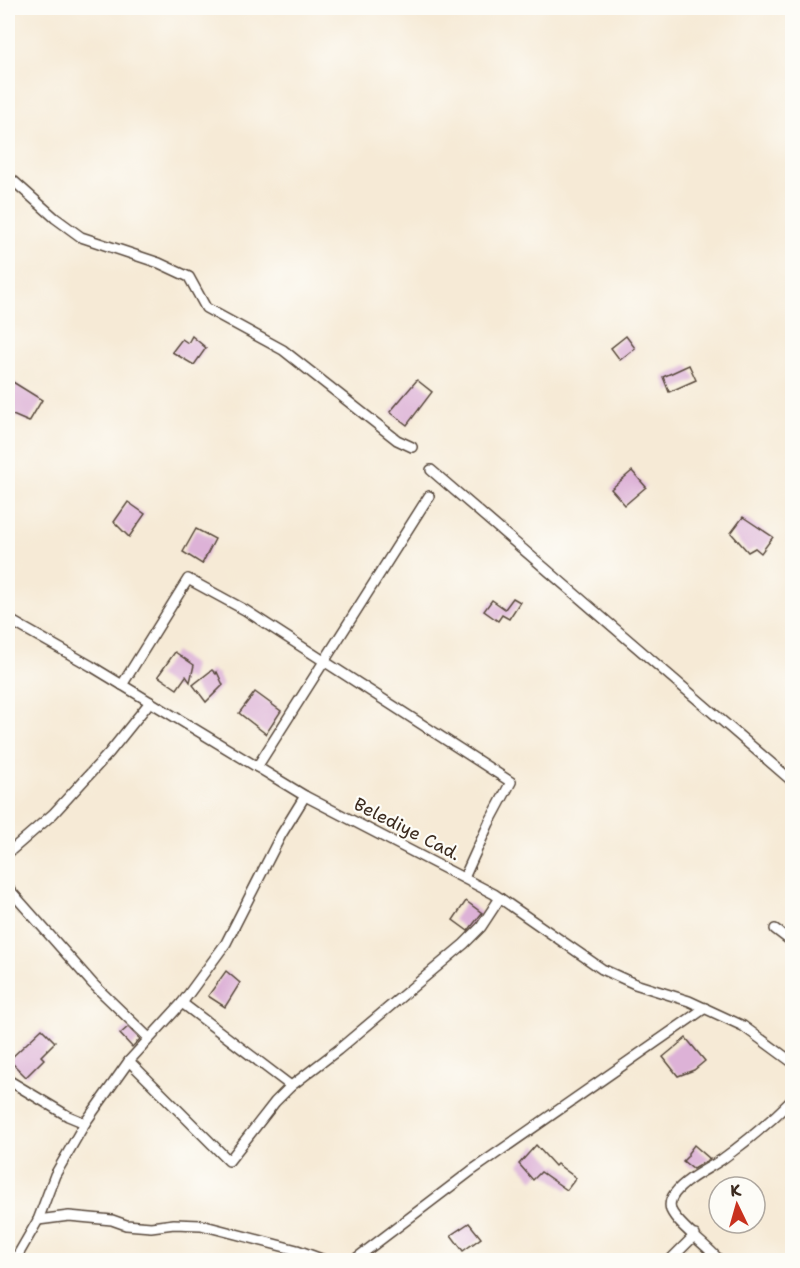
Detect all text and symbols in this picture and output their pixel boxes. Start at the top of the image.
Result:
street label: Belediye Cad. [350,792,464,866]
north arrow [707,1175,767,1235]
text: K [729,1180,742,1201]

